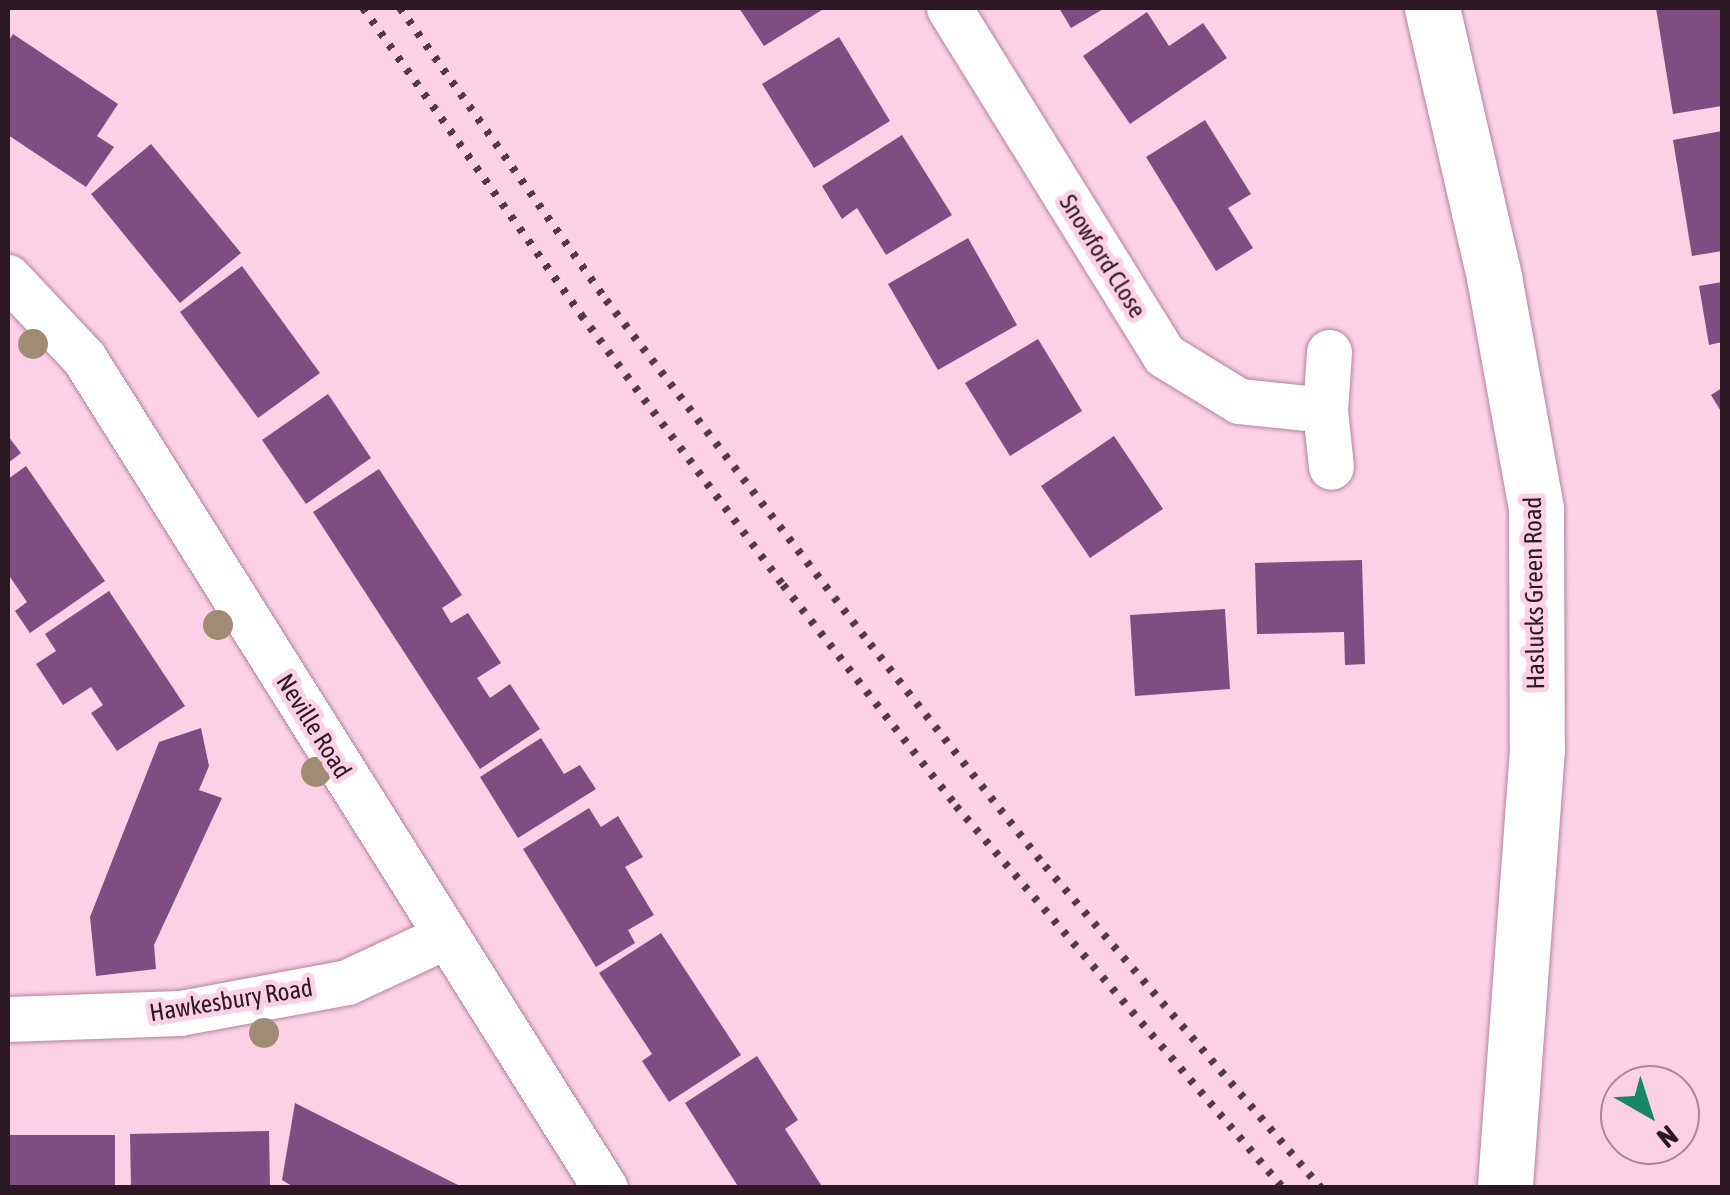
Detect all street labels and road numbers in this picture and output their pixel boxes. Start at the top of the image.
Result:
street label: Snowford Close [1053,189,1153,323]
street label: Haslucks Green Road [1517,496,1551,690]
street label: Neville Road [270,668,358,784]
street label: Hawkesbury Road [147,972,315,1028]

